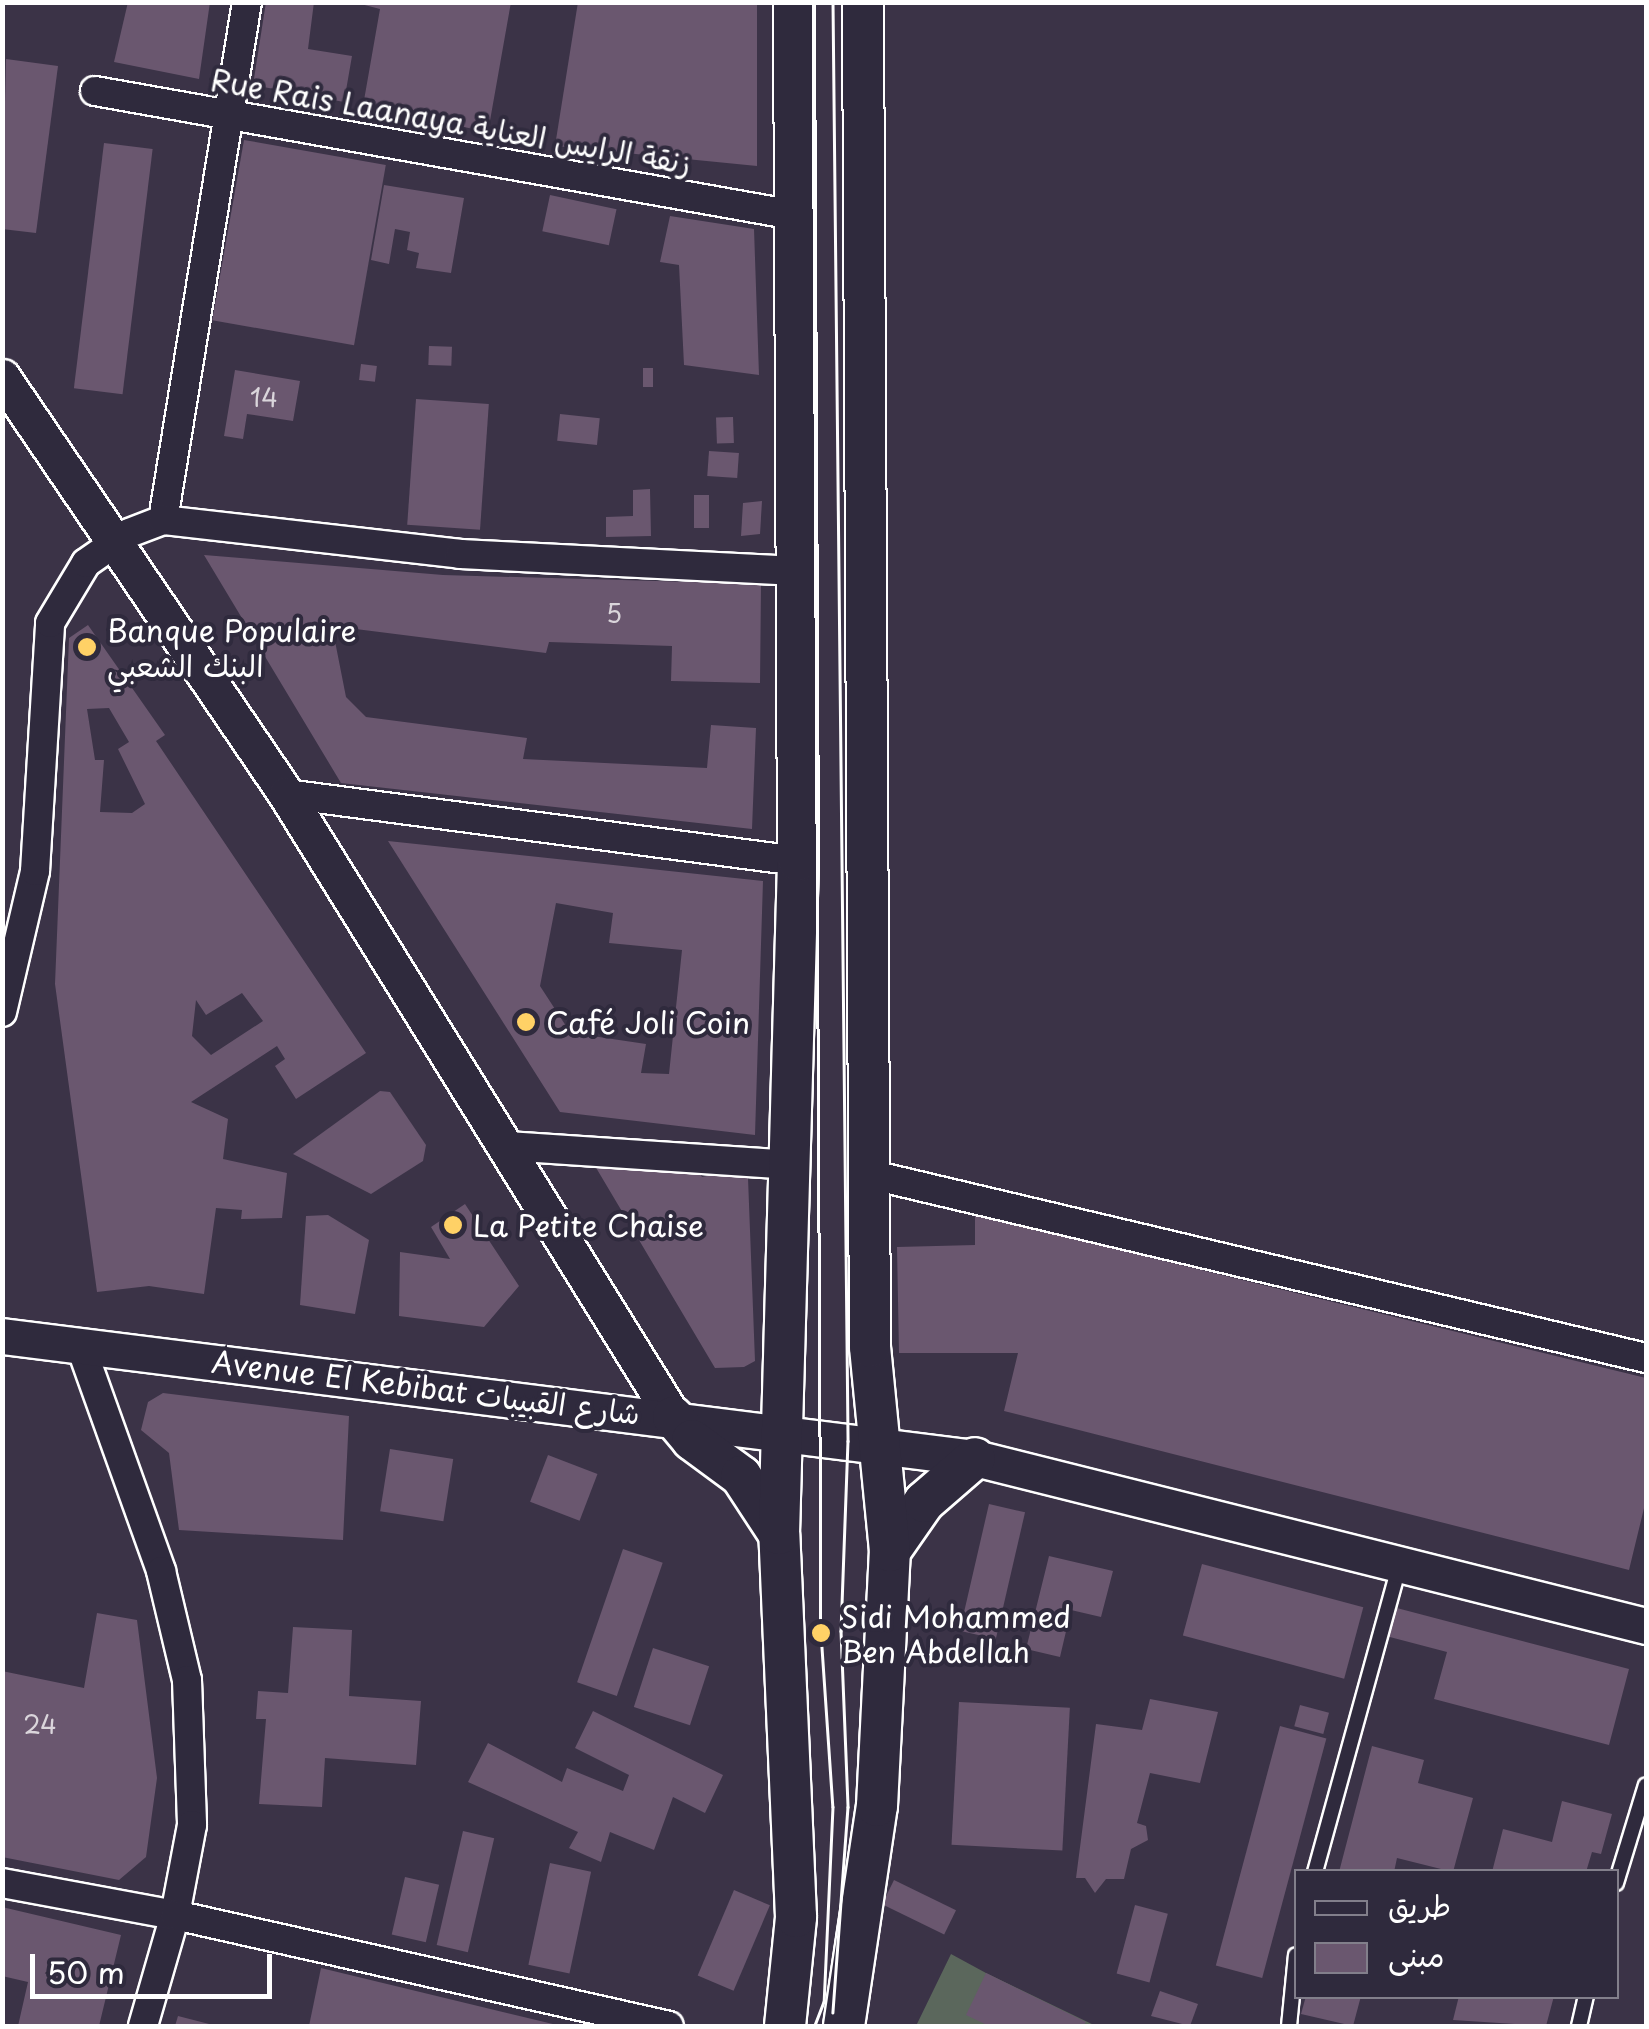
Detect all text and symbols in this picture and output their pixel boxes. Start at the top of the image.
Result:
street label: Rue Rais Laanaya زنقة الرايس العناية [206,61,696,181]
house number: 14 [250,382,278,412]
house number: 5 [606,598,622,628]
place label: Banque Populaire البنك الشعبي [107,612,358,682]
marker: Banque Populaire البنك الشعبي [76,636,98,658]
place label: Café Joli Coin [546,1004,749,1040]
marker: Café Joli Coin [515,1011,537,1033]
place label: La Petite Chaise [473,1207,706,1243]
marker: La Petite Chaise [442,1214,464,1236]
street label: Avenue El Kebibat شارع القبيبات [210,1343,642,1431]
place label: Sidi Mohammed Ben Abdellah [841,1598,1073,1668]
marker: Sidi Mohammed Ben Abdellah [810,1622,832,1644]
house number: 24 [23,1709,57,1739]
legend [1294,1869,1619,1999]
text: طريق [1388,1882,1451,1927]
text: مبنى [1388,1932,1444,1977]
scale bar [35,1934,278,1996]
text: 50 m [47,1949,125,1994]

